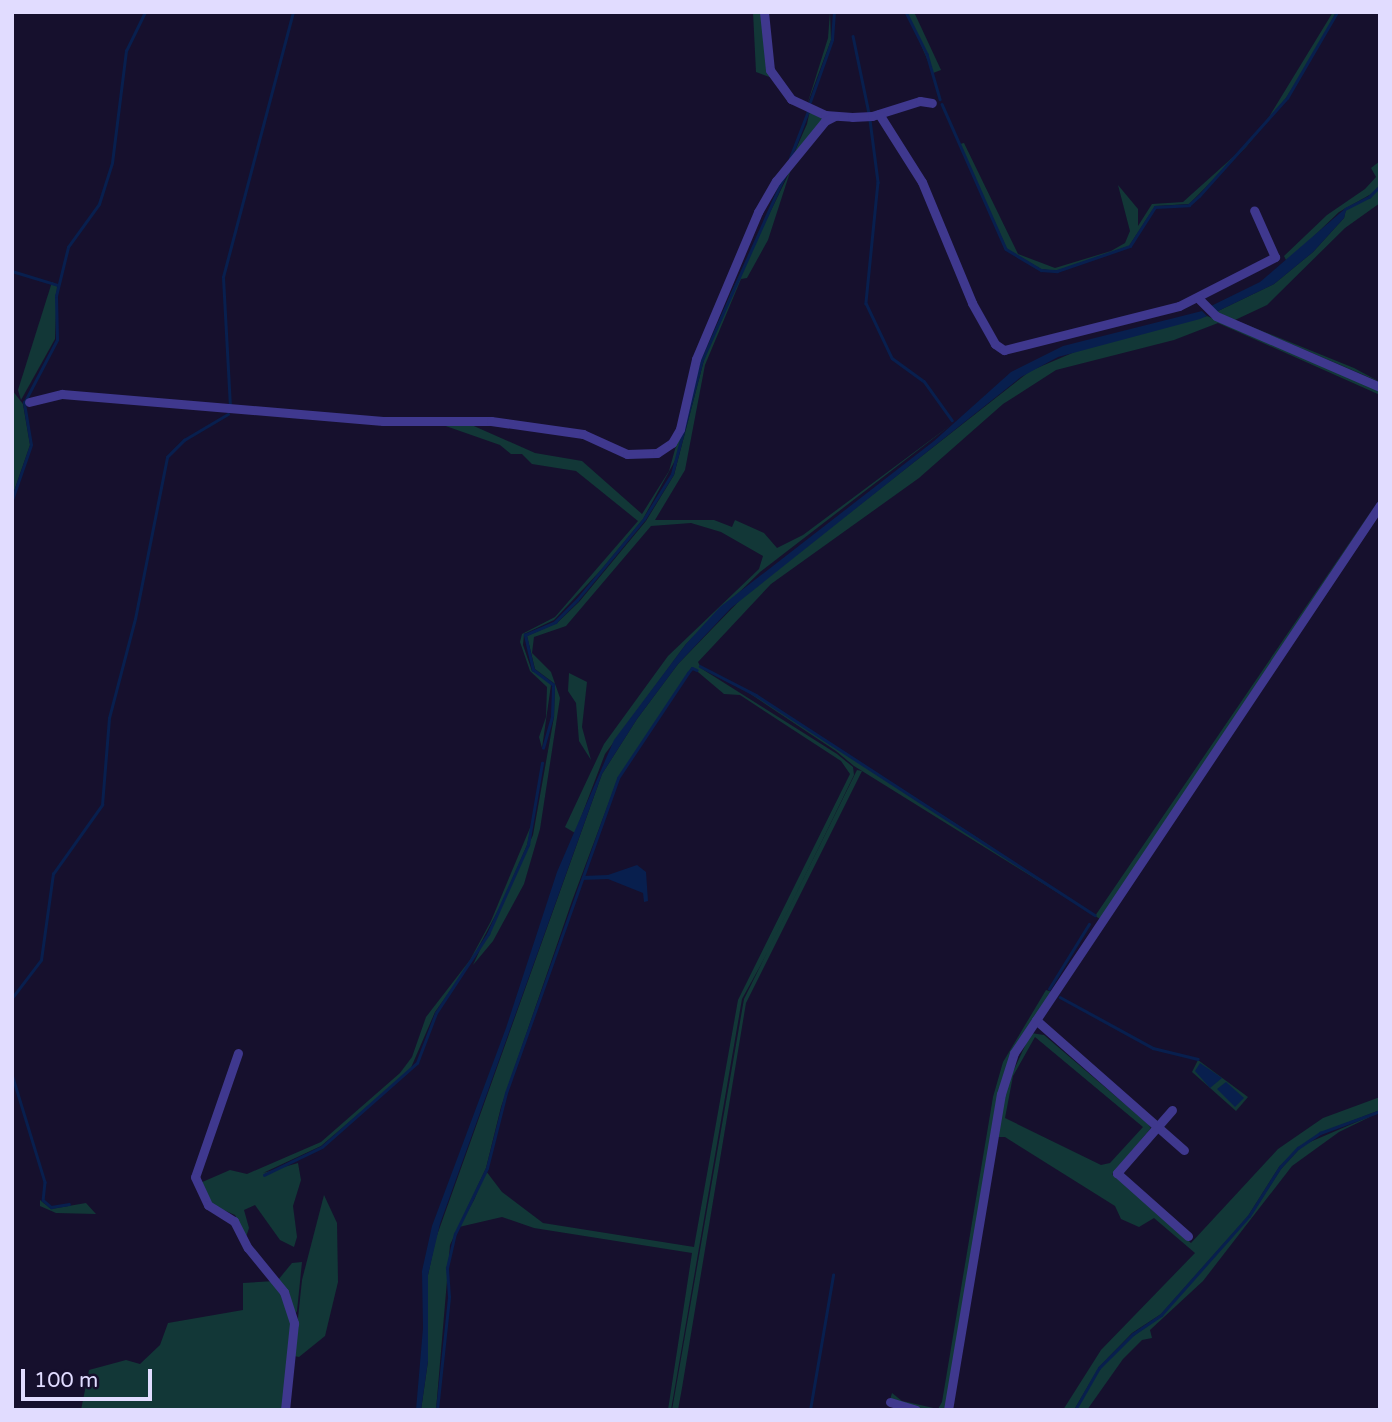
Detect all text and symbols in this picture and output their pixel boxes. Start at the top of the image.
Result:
scale bar [24,1356,156,1400]
text: 100 m [34,1368,98,1393]

